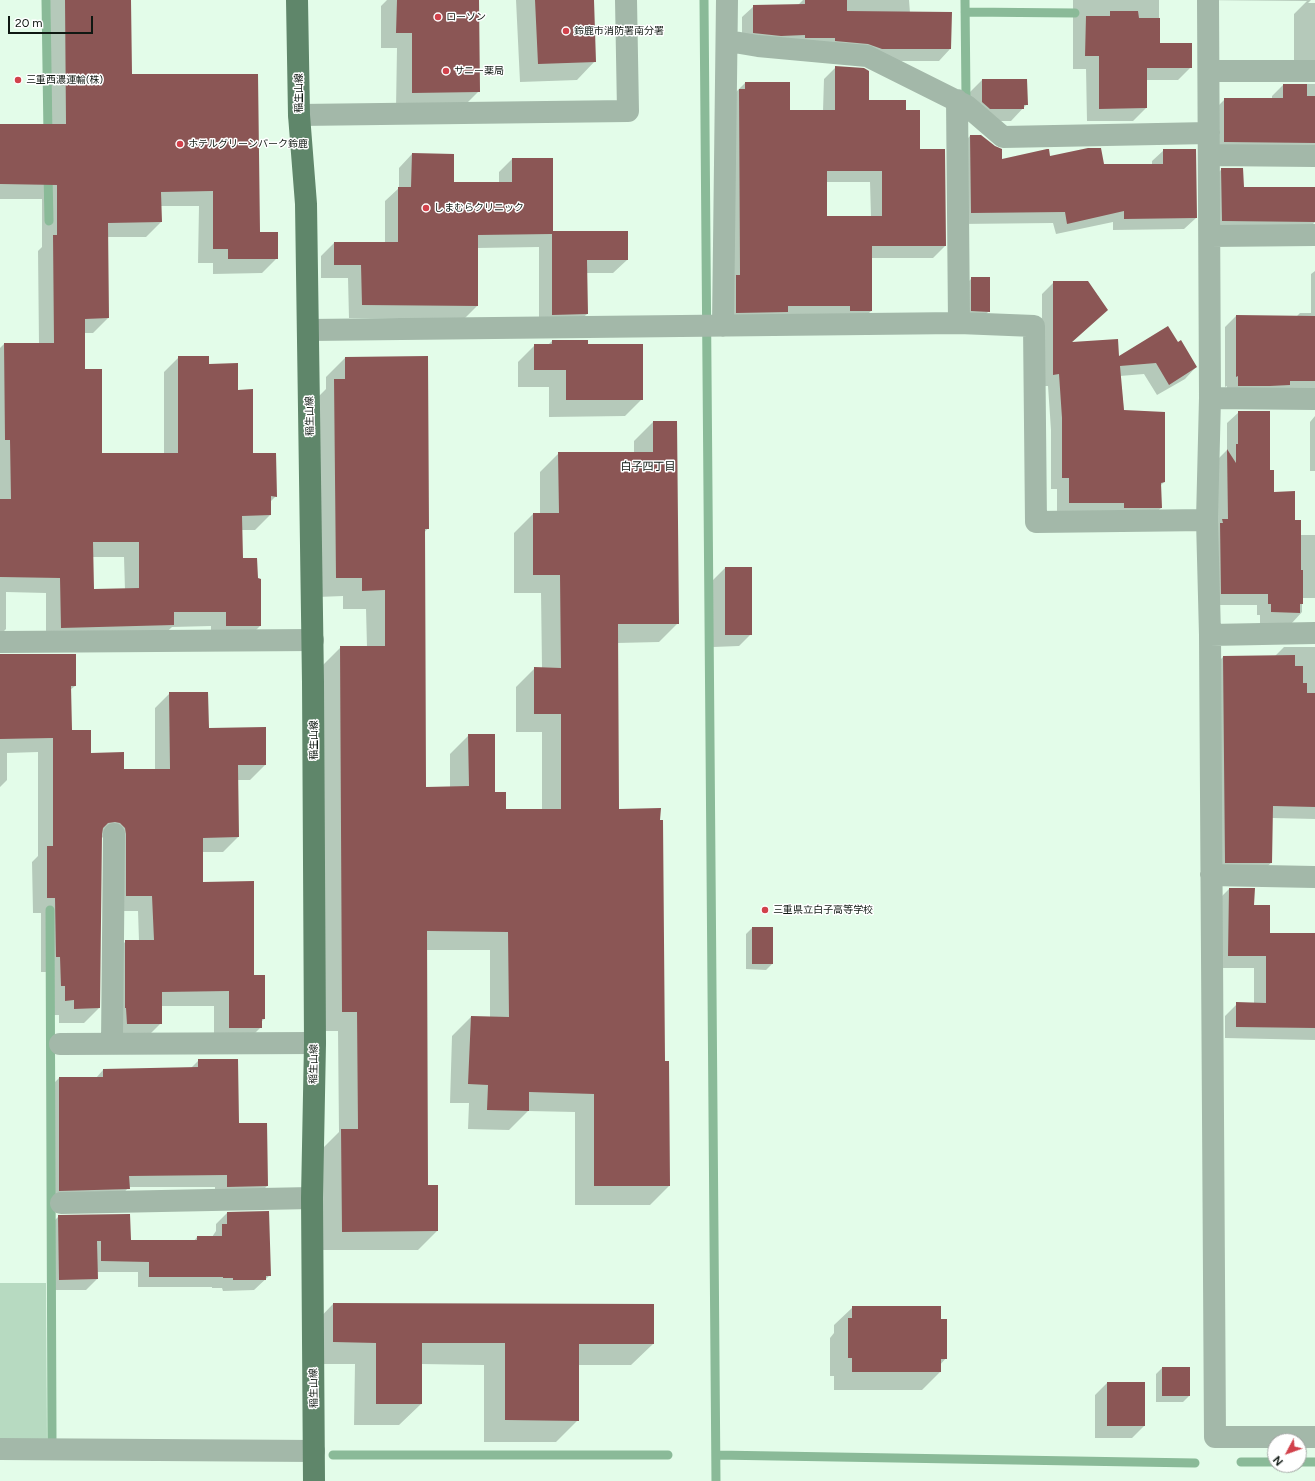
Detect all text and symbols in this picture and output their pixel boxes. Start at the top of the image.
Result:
scale bar [10,8,95,34]
place label: ローソン [446,11,486,23]
marker: ローソン [433,12,443,22]
text: 20 m [15,16,43,30]
place label: 鈴鹿市消防署南分署 [574,25,664,37]
marker: 鈴鹿市消防署南分署 [561,26,571,36]
place label: サニー薬局 [454,65,504,77]
marker: サニー薬局 [441,66,451,76]
street label: 稲生山線 [293,73,305,113]
place label: 三重西濃運輸(株) [26,74,103,86]
marker: 三重西濃運輸(株) [13,75,23,85]
place label: ホテルグリーンパーク鈴鹿 [188,138,308,150]
marker: ホテルグリーンパーク鈴鹿 [175,139,185,149]
place label: しまむらクリニック [434,202,524,214]
marker: しまむらクリニック [421,203,431,213]
street label: 稲生山線 [304,396,316,436]
district label: 白子四丁目 [621,460,675,474]
street label: 稲生山線 [308,720,320,760]
place label: 三重県立白子高等学校 [773,904,873,916]
marker: 三重県立白子高等学校 [760,905,770,915]
street label: 稲生山線 [308,1044,320,1084]
street label: 稲生山線 [308,1368,320,1408]
north arrow [1267,1433,1307,1473]
text: N [1271,1453,1286,1468]

